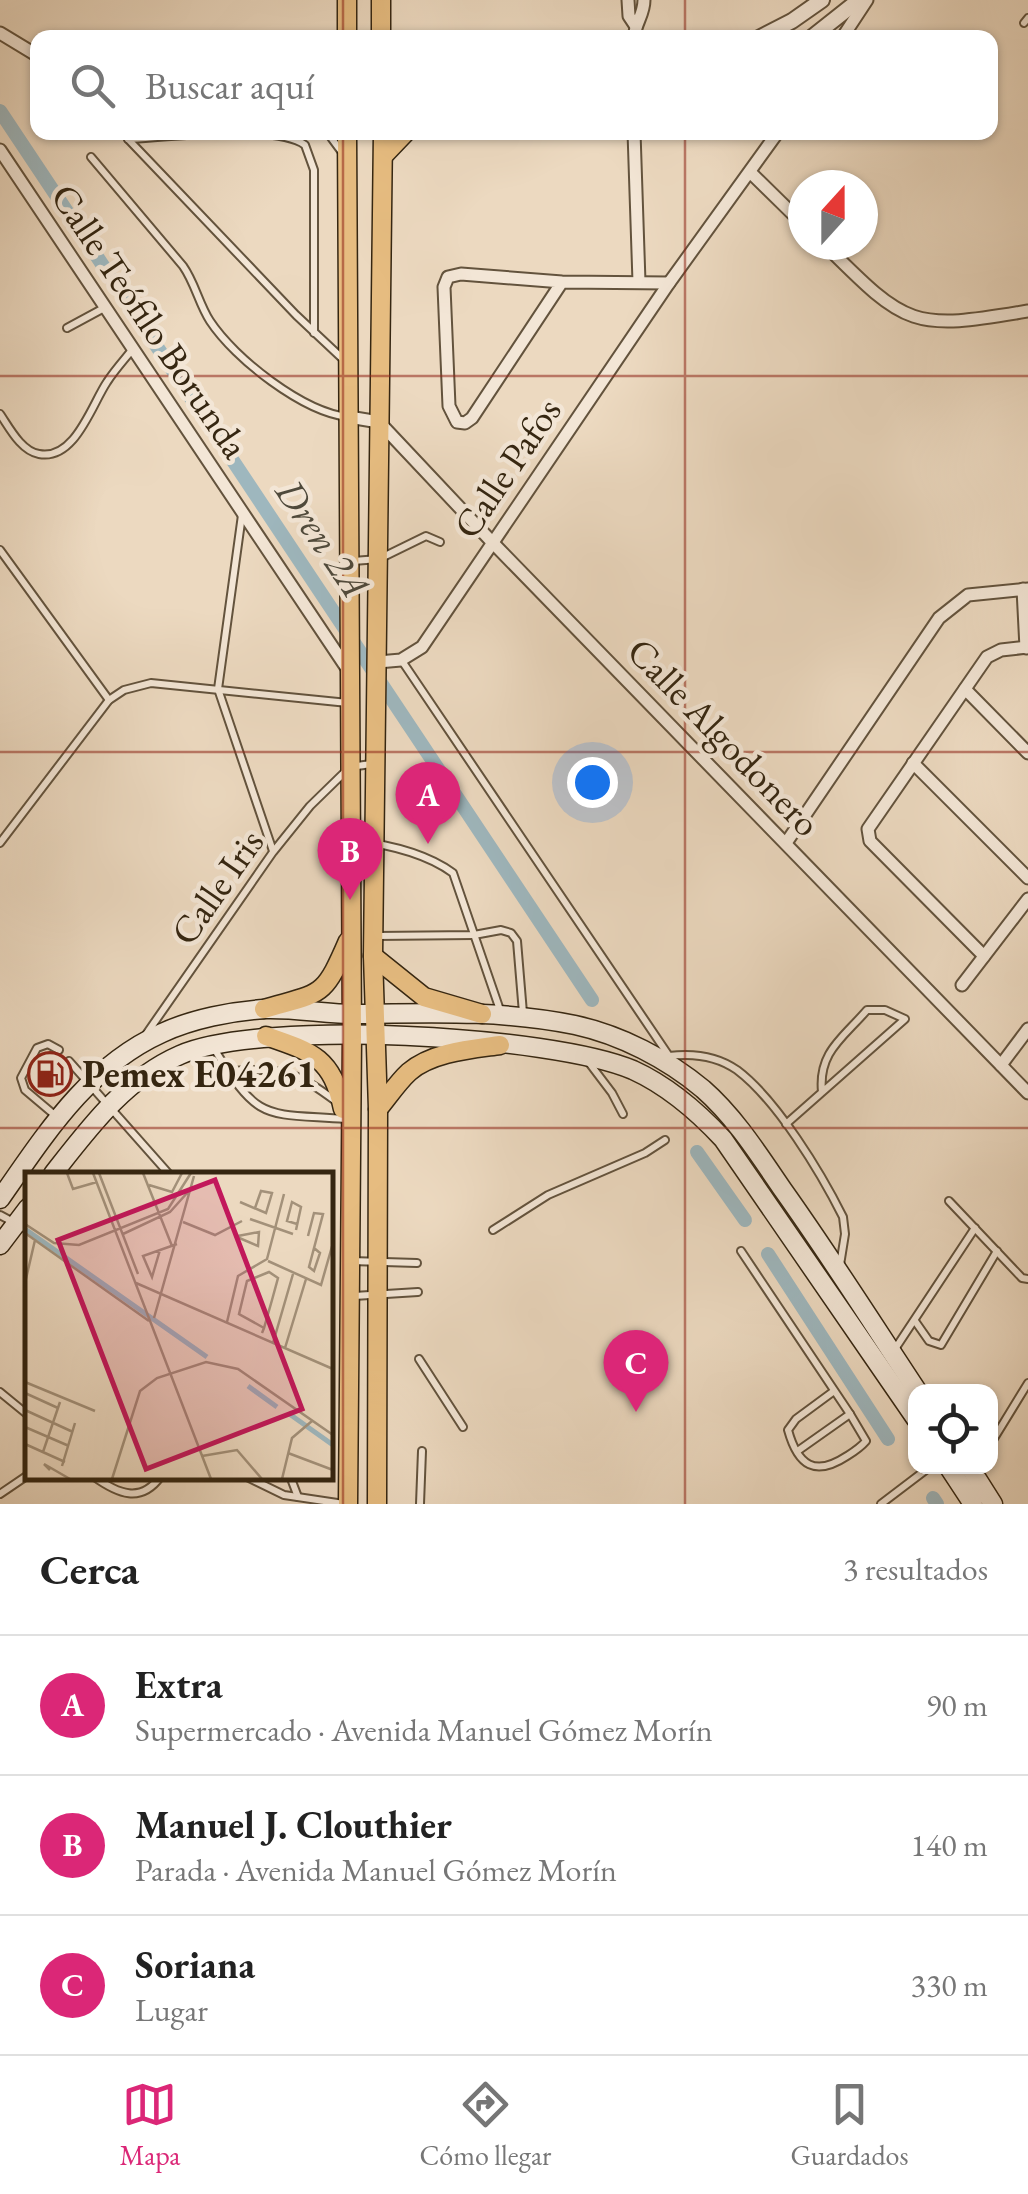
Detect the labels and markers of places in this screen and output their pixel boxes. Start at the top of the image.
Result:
pin: A [396,762,460,844]
pin: B [318,818,382,900]
place label: Pemex E04261 [82,1049,316,1098]
fuel station icon: Pemex E04261 [27,1051,73,1097]
pin: C [604,1330,668,1412]

